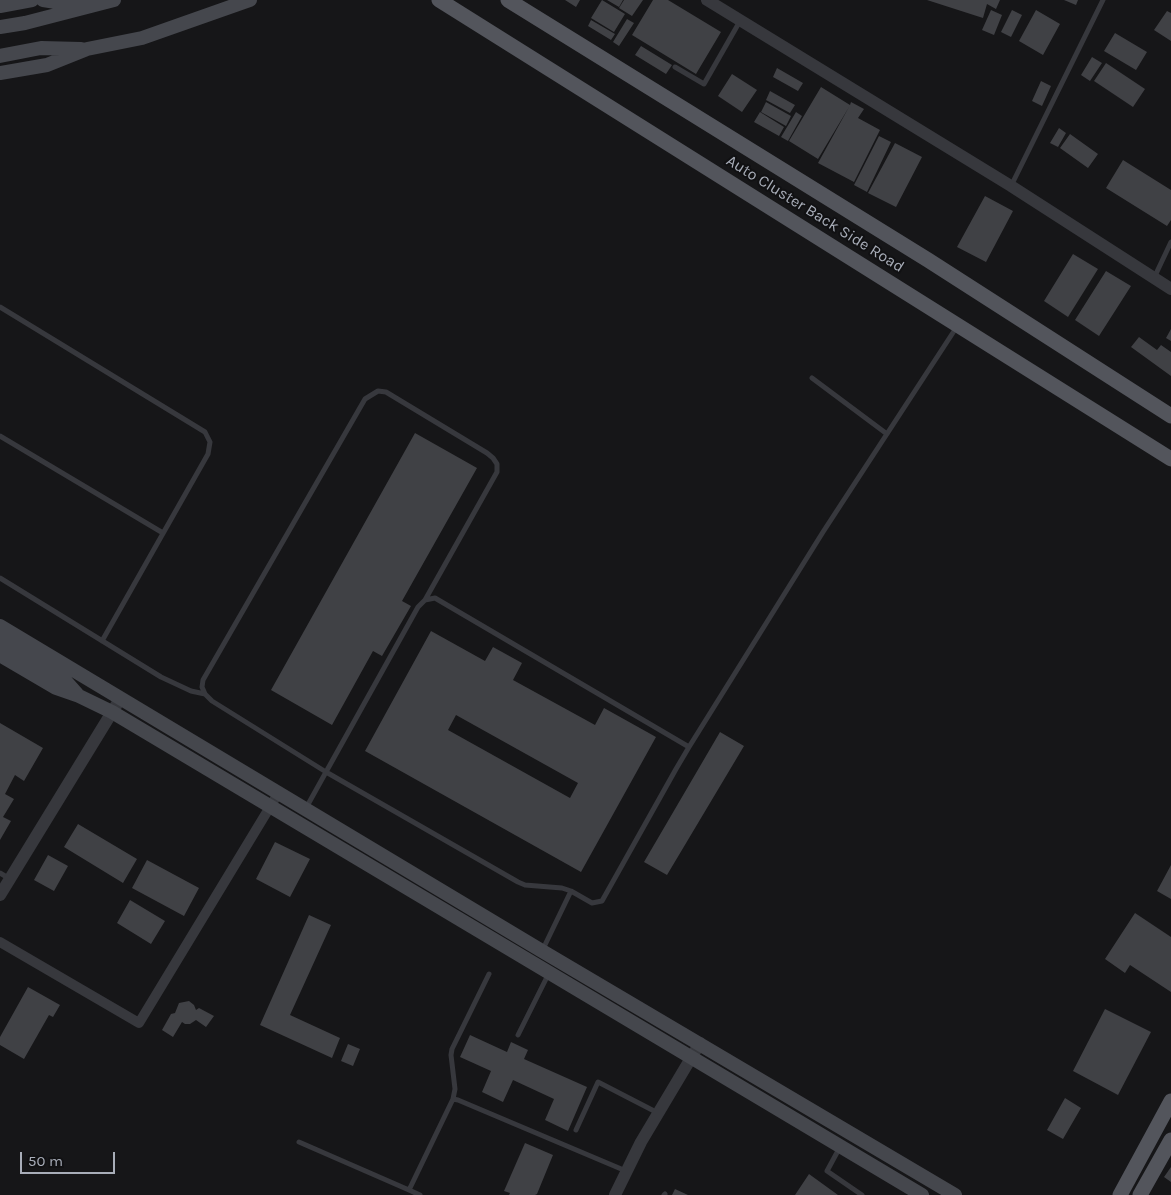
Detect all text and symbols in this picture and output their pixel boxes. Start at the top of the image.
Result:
street label: Auto Cluster Back Side Road [722,151,908,277]
scale bar [22,1142,118,1174]
text: 50 m [28,1152,63,1170]

